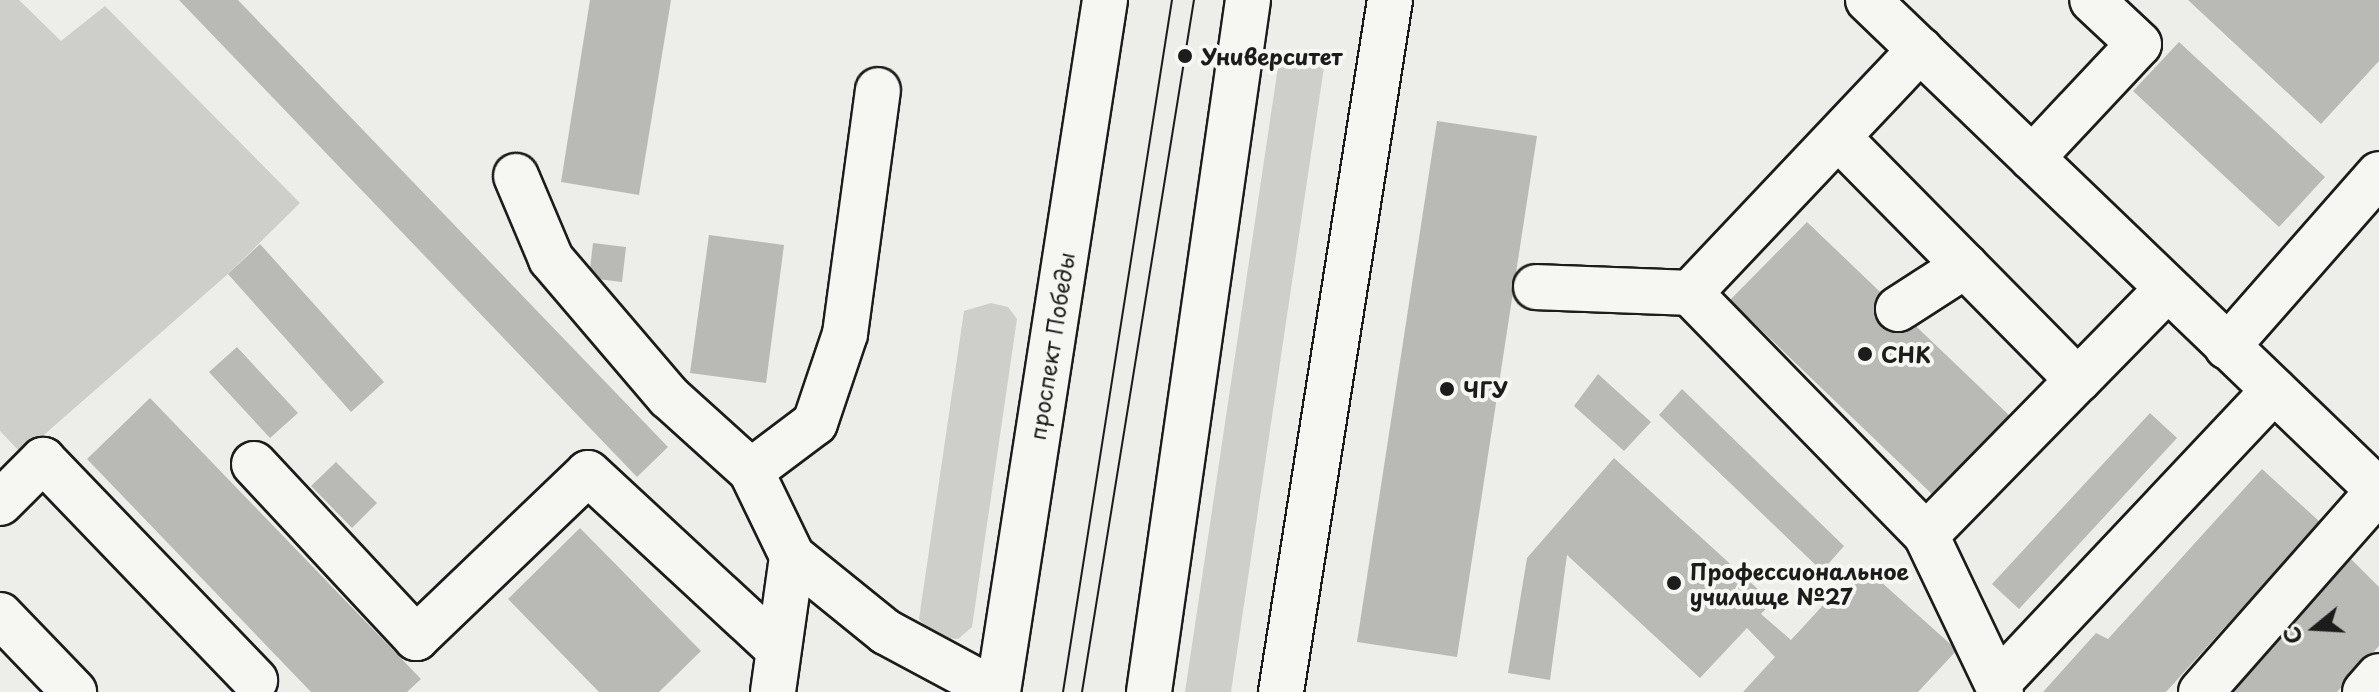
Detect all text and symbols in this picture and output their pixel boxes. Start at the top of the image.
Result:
place label: Университет [1201,43,1343,69]
marker: Университет [1176,47,1194,65]
street label: проспект Победы [1023,250,1079,442]
place label: СНК [1881,341,1931,367]
marker: СНК [1856,345,1874,363]
place label: ЧГУ [1463,376,1508,402]
marker: ЧГУ [1438,380,1456,398]
place label: Профессиональное училище №27 [1690,557,1909,608]
marker: Профессиональное училище №27 [1665,574,1683,592]
north arrow [2275,588,2355,668]
text: С [2273,623,2310,649]

